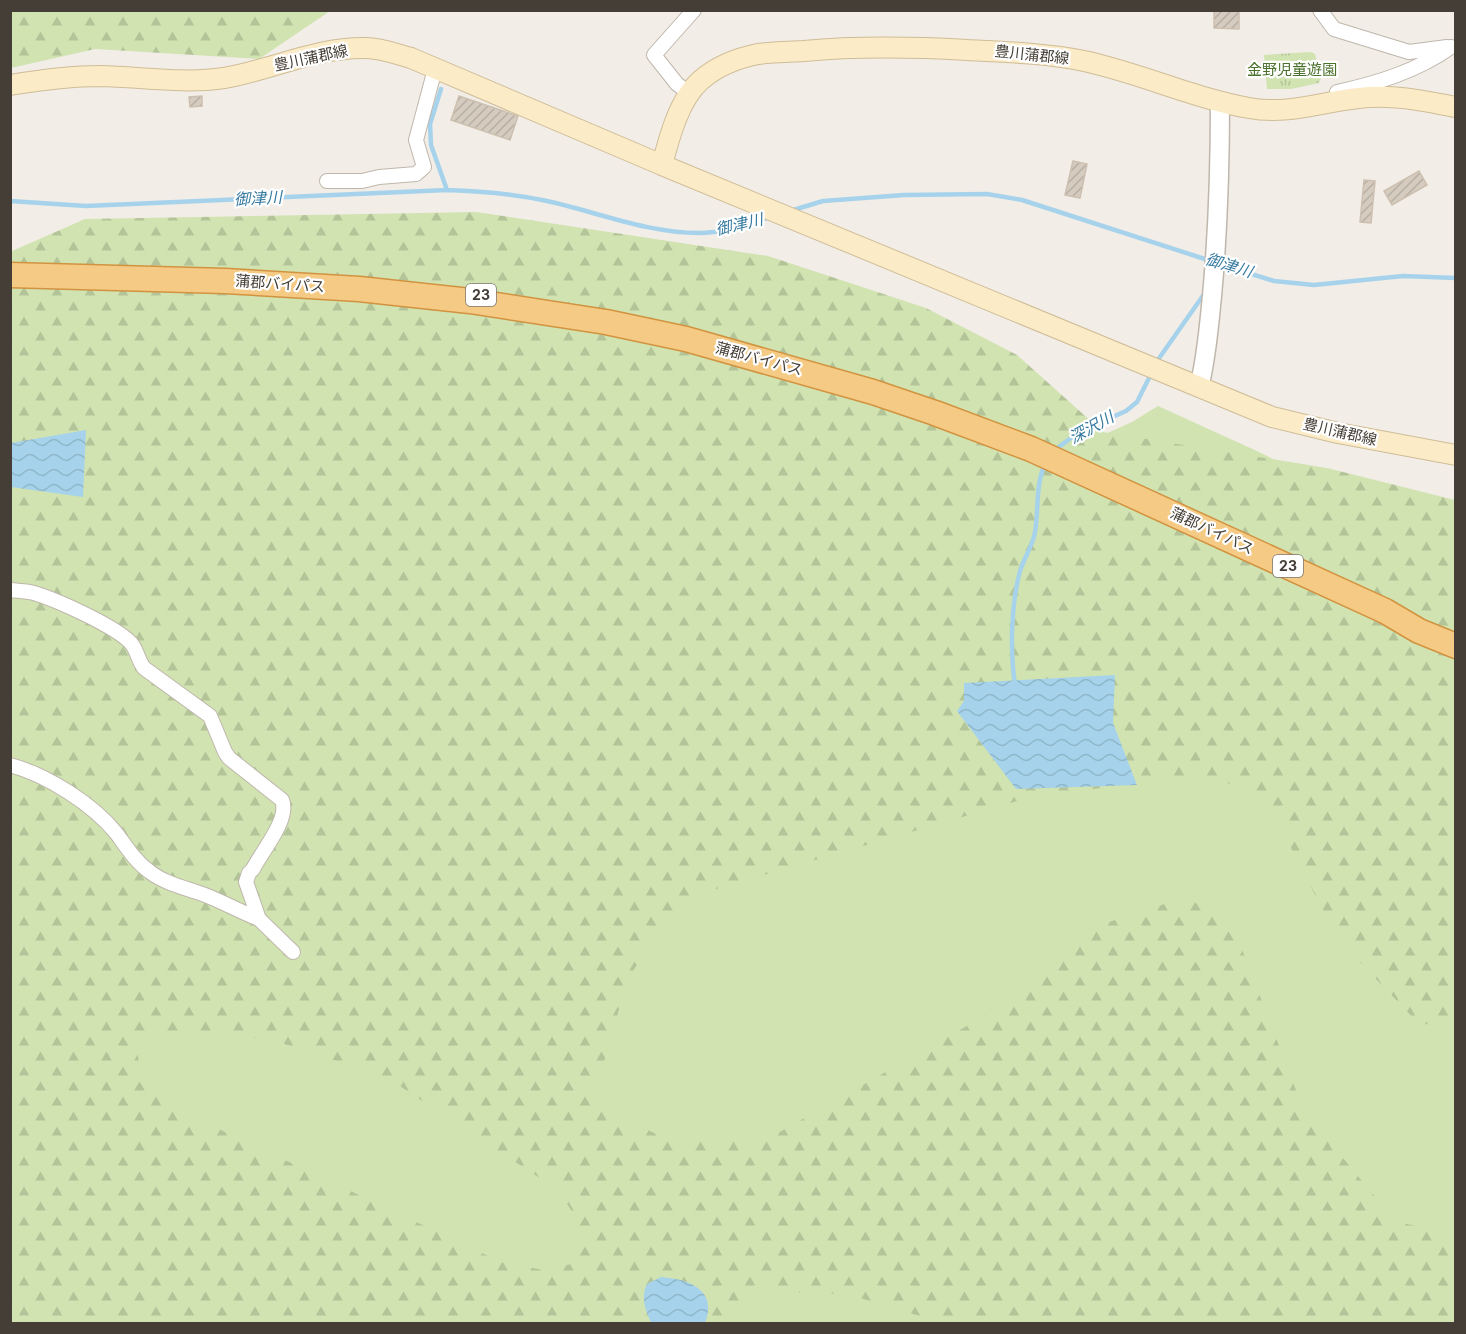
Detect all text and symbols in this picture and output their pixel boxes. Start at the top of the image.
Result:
street label: 豊川蒲郡線 [272,40,350,75]
street label: 豊川蒲郡線 [994,41,1070,68]
park label: 金野児童遊園 [1247,60,1337,79]
water label: 御津川 [234,187,284,209]
water label: 御津川 [713,208,767,239]
water label: 御津川 [1203,248,1257,282]
street label: 蒲郡バイパス [235,271,325,296]
road number: 23 [466,284,496,306]
street label: 蒲郡バイパス [713,338,805,379]
water label: 深沢川 [1065,406,1119,447]
street label: 豊川蒲郡線 [1301,414,1379,449]
street label: 蒲郡バイパス [1168,503,1257,558]
road number: 23 [1273,555,1303,577]

